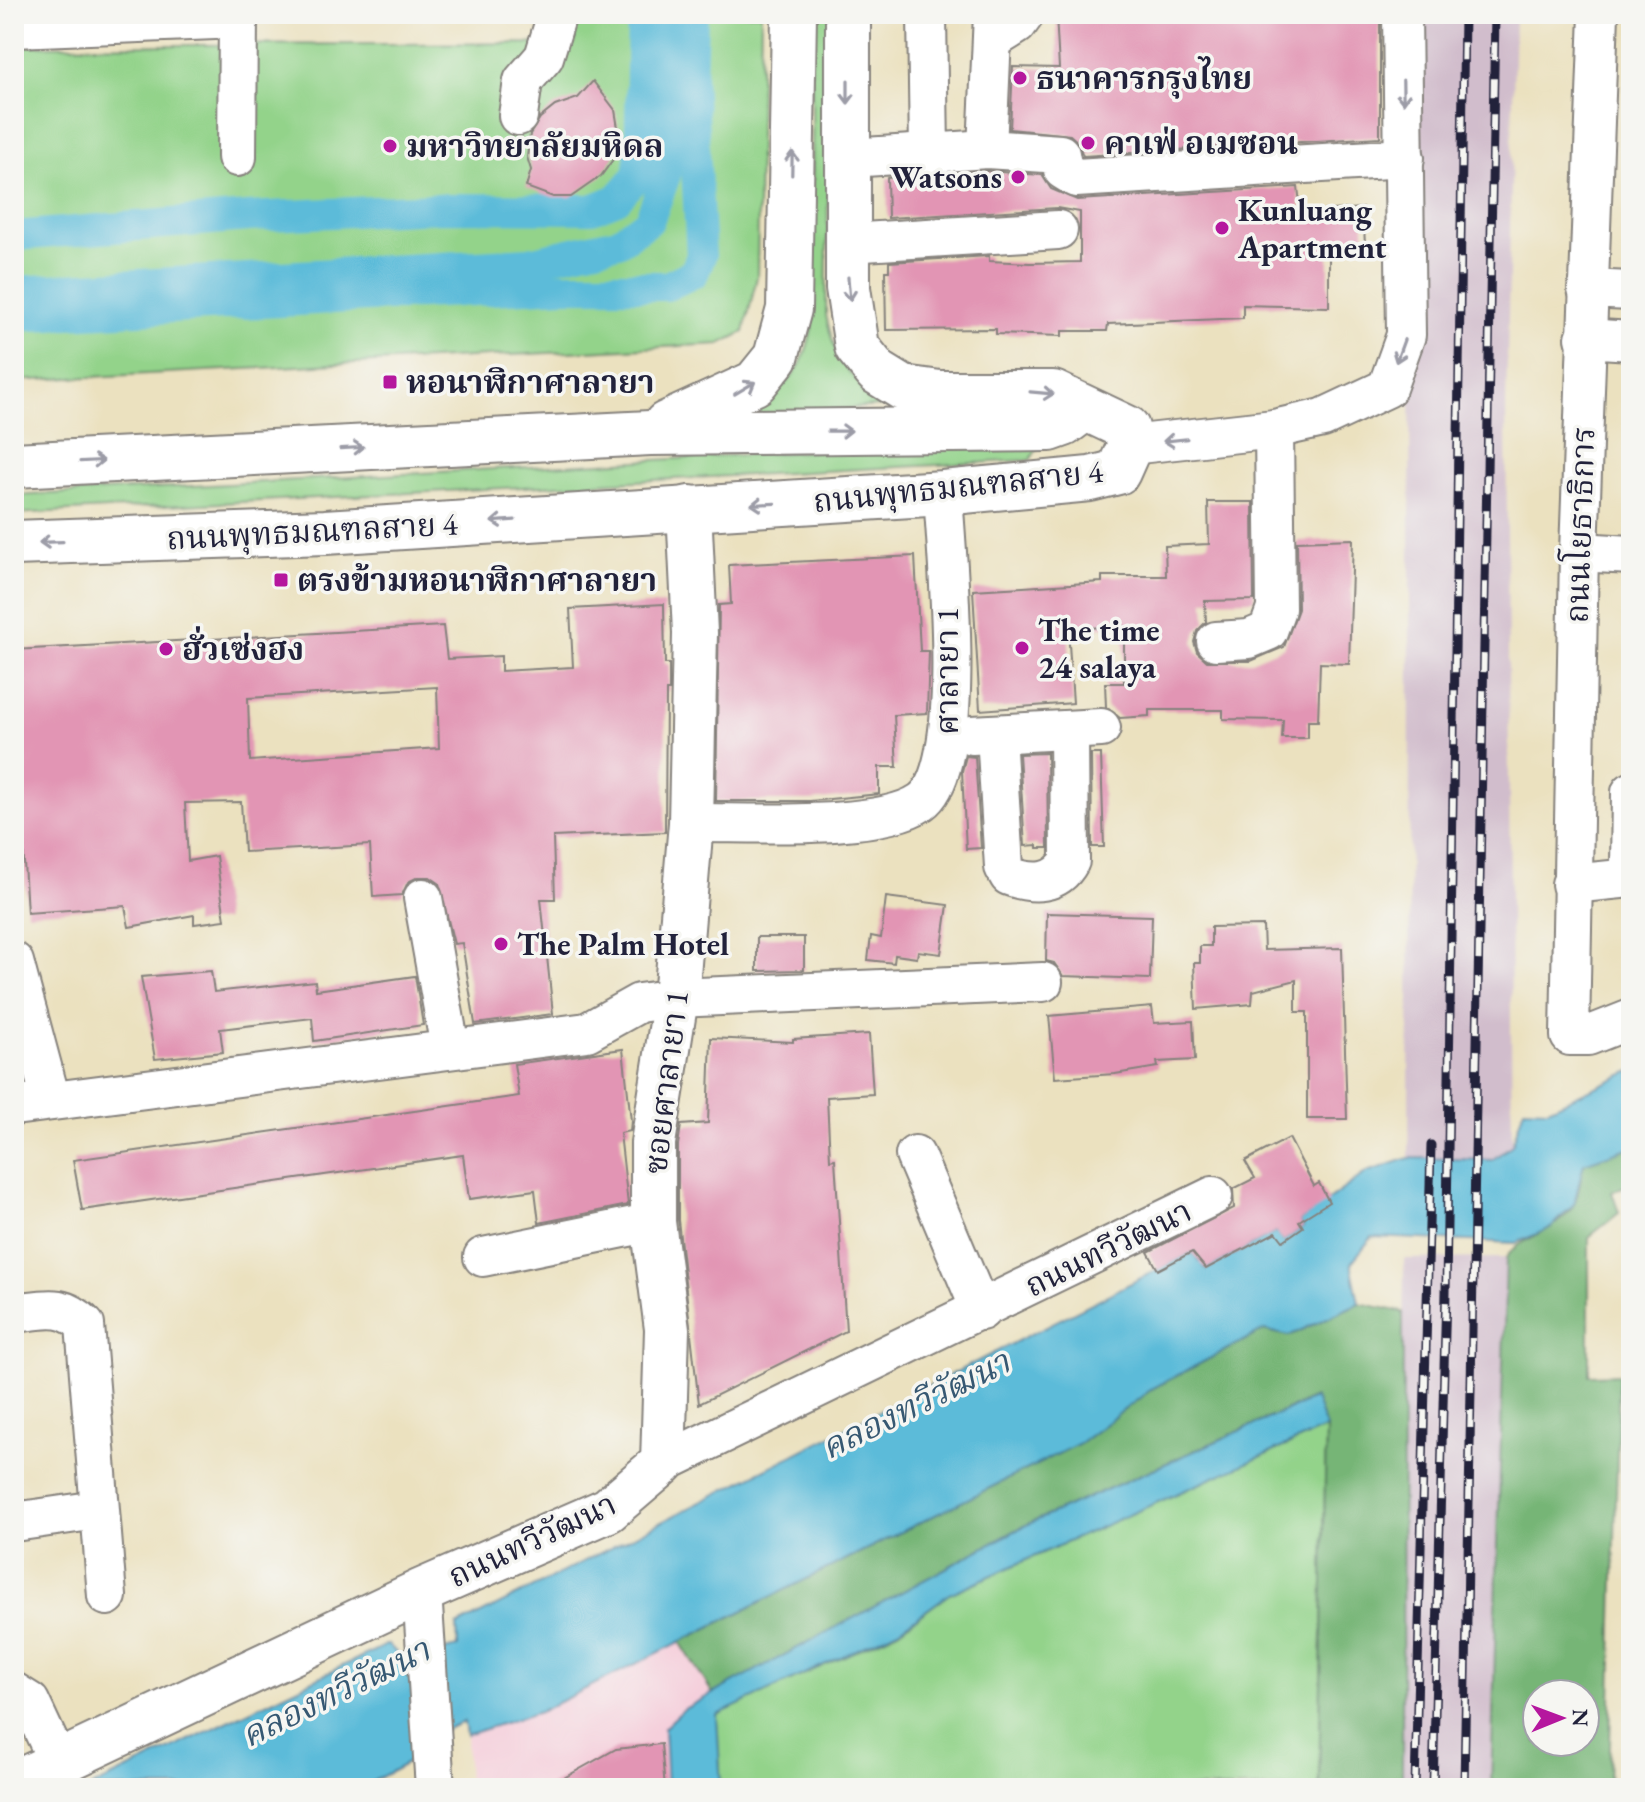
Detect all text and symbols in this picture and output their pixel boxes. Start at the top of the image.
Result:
place label: ธนาคารกรุงไทย [1036,56,1252,99]
marker: ธนาคารกรุงไทย [1011,69,1029,87]
one-way arrow [840,78,856,105]
one-way arrow [1396,78,1411,105]
place label: คาเฟ่ อเมซอน [1104,122,1298,164]
place label: มหาวิทยาลัยมหิดล [406,125,663,167]
marker: คาเฟ่ อเมซอน [1079,134,1097,152]
marker: มหาวิทยาลัยมหิดล [381,137,399,155]
one-way arrow [784,150,800,177]
place label: Watsons [890,156,1002,198]
marker: Watsons [1009,168,1027,186]
place label: Kunluang Apartment [1237,189,1387,268]
marker: Kunluang Apartment [1213,219,1231,237]
one-way arrow [841,275,856,302]
one-way arrow [1392,338,1406,363]
place label: หอนาฬิกาศาลายา [406,361,655,403]
marker: หอนาฬิกาศาลายา [381,373,399,391]
one-way arrow [733,380,756,396]
one-way arrow [1028,386,1055,401]
one-way arrow [826,423,853,439]
street label: ถนนโยธาธิการ [1555,426,1604,624]
one-way arrow [1162,433,1188,448]
one-way arrow [338,440,365,455]
street label: ถนนพุทธมณฑลสาย 4 [811,450,1106,522]
one-way arrow [78,454,105,469]
one-way arrow [750,496,777,511]
street label: ถนนพุทธมณฑลสาย 4 [165,502,459,560]
one-way arrow [490,513,517,528]
one-way arrow [38,535,65,550]
place label: ตรงข้ามหอนาฬิกาศาลายา [297,559,657,601]
marker: ตรงข้ามหอนาฬิกาศาลายา [272,571,290,589]
street label: ศาลายา 1 [926,607,968,735]
place label: The time 24 salaya [1038,609,1160,688]
place label: ฮั่วเซ่งฮง [182,626,304,670]
marker: The time 24 salaya [1013,639,1031,657]
marker: ฮั่วเซ่งฮง [157,640,175,658]
place label: The Palm Hotel [517,923,729,965]
marker: The Palm Hotel [492,935,510,953]
street label: ซอยศาลายา 1 [634,988,698,1176]
street label: ถนนทวีวัฒนา [1018,1190,1198,1306]
water label: คลองทวีวัฒนา [813,1339,1018,1469]
street label: ถนนทวีวัฒนา [441,1483,623,1597]
water label: คลองทวีวัฒนา [233,1627,438,1757]
north arrow [1521,1678,1601,1758]
text: N [1566,1709,1595,1727]

